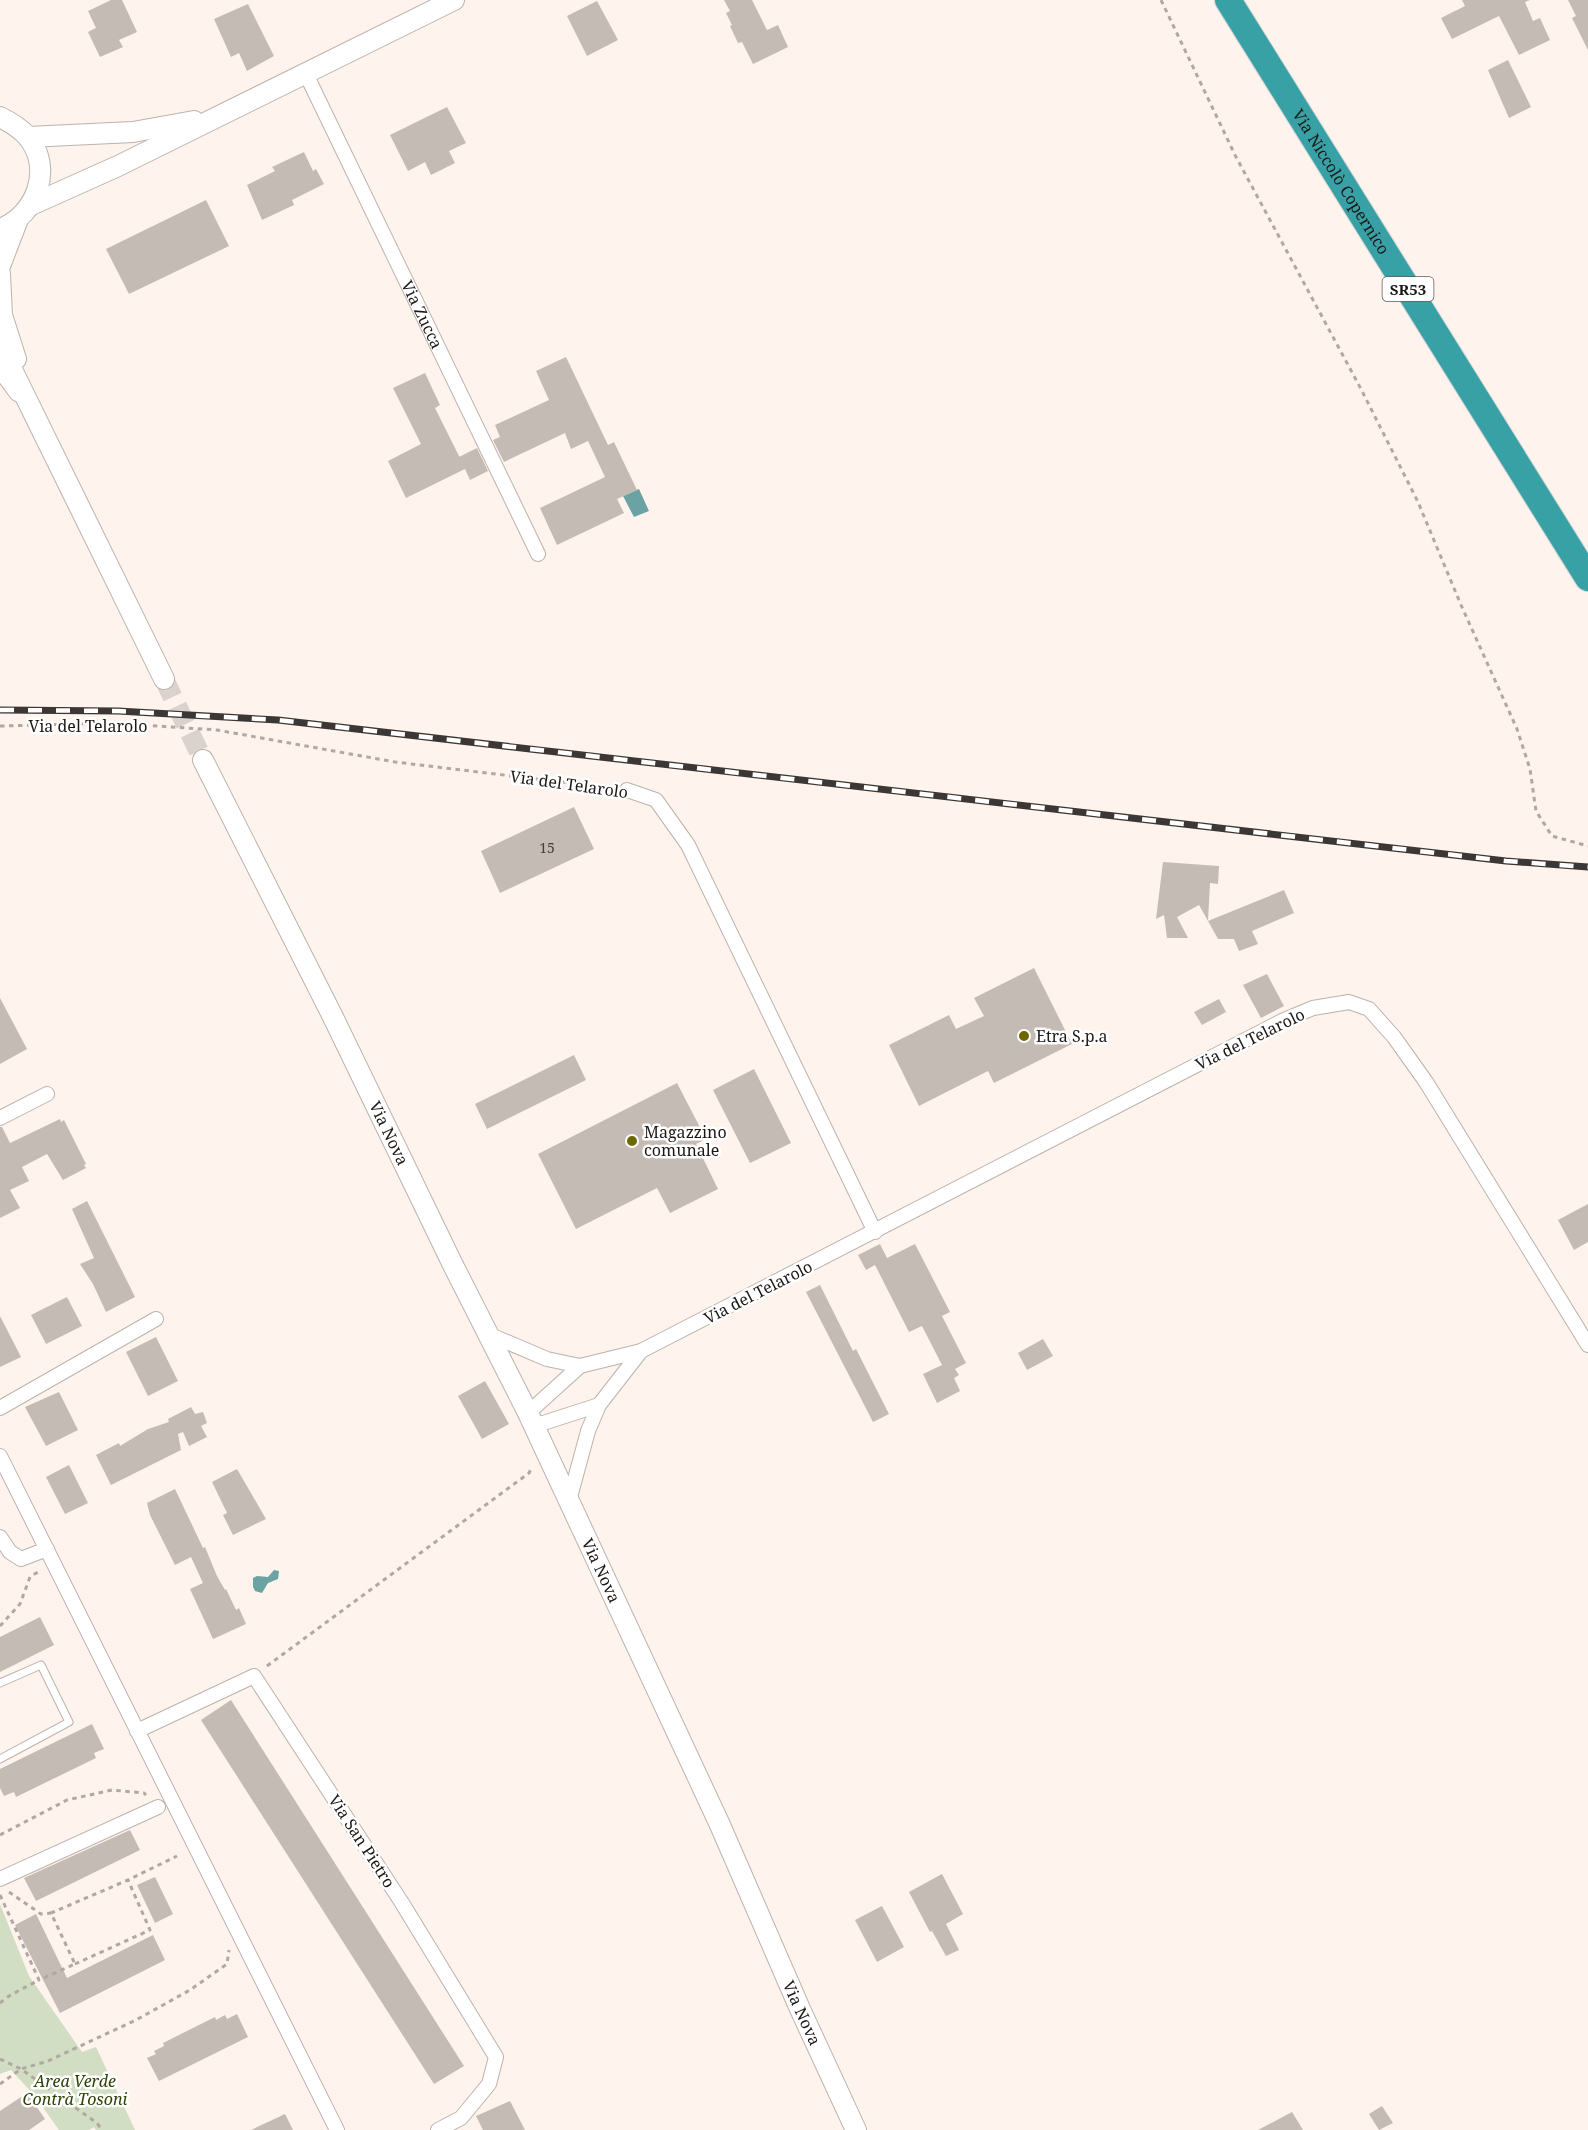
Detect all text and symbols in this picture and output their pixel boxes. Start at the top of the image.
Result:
street label: Via Niccolò Copernico [1288,105,1395,259]
street label: Via Zucca [396,276,448,352]
road number: SR53 [1382,277,1434,301]
street label: Via del Telarolo [28,715,148,737]
street label: Via del Telarolo [509,765,629,803]
house number: 15 [539,838,555,857]
street label: Via del Telarolo [1192,1003,1308,1075]
place label: Etra S.p.a [1036,1025,1108,1047]
marker: Etra S.p.a [1017,1029,1031,1043]
street label: Via Nova [364,1097,414,1169]
place label: Magazzino comunale [644,1121,727,1161]
marker: Magazzino comunale [625,1134,639,1148]
street label: Via del Telarolo [700,1255,816,1329]
street label: Via Nova [577,1534,626,1606]
street label: Via San Pietro [324,1790,400,1892]
street label: Via Nova [778,1977,826,2049]
park label: Area Verde Contrà Tosoni [23,2070,128,2110]

